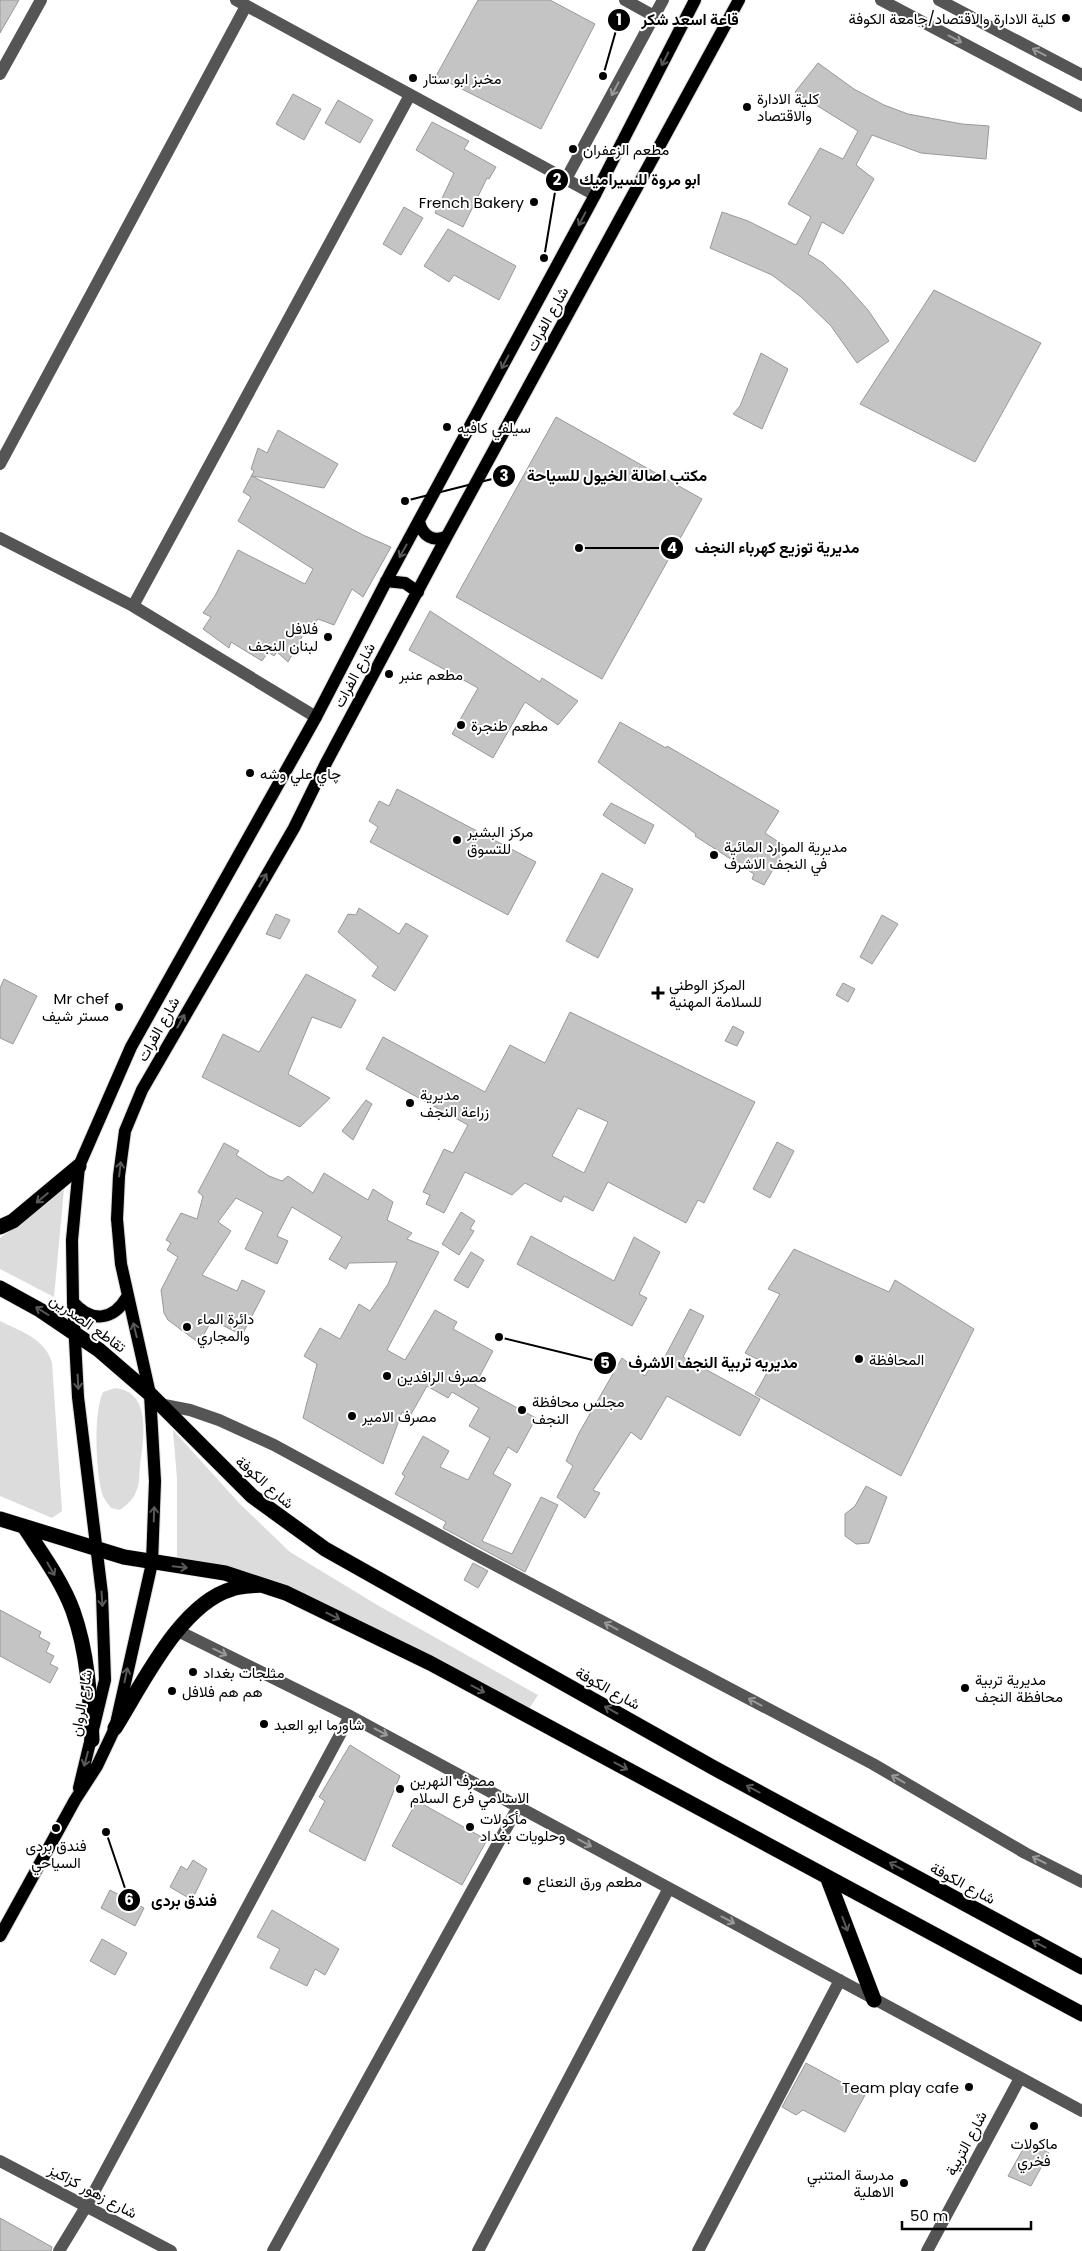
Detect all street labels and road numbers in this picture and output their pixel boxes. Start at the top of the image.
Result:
street label: شارع الفرات [521,283,574,356]
street label: شارع الفرات [328,639,381,712]
street label: شارع الفرات [132,993,185,1066]
street label: تقاطع الصدرين [45,1289,130,1358]
street label: شارع الكوفة [231,1451,299,1514]
street label: شارع الكوفة [571,1662,644,1715]
street label: شارع الروان [65,1668,98,1738]
street label: شارع الكوفة [926,1857,999,1910]
street label: شارع التربية [940,2107,993,2179]
street label: شارع زهور كزاكيز [44,2158,141,2224]

